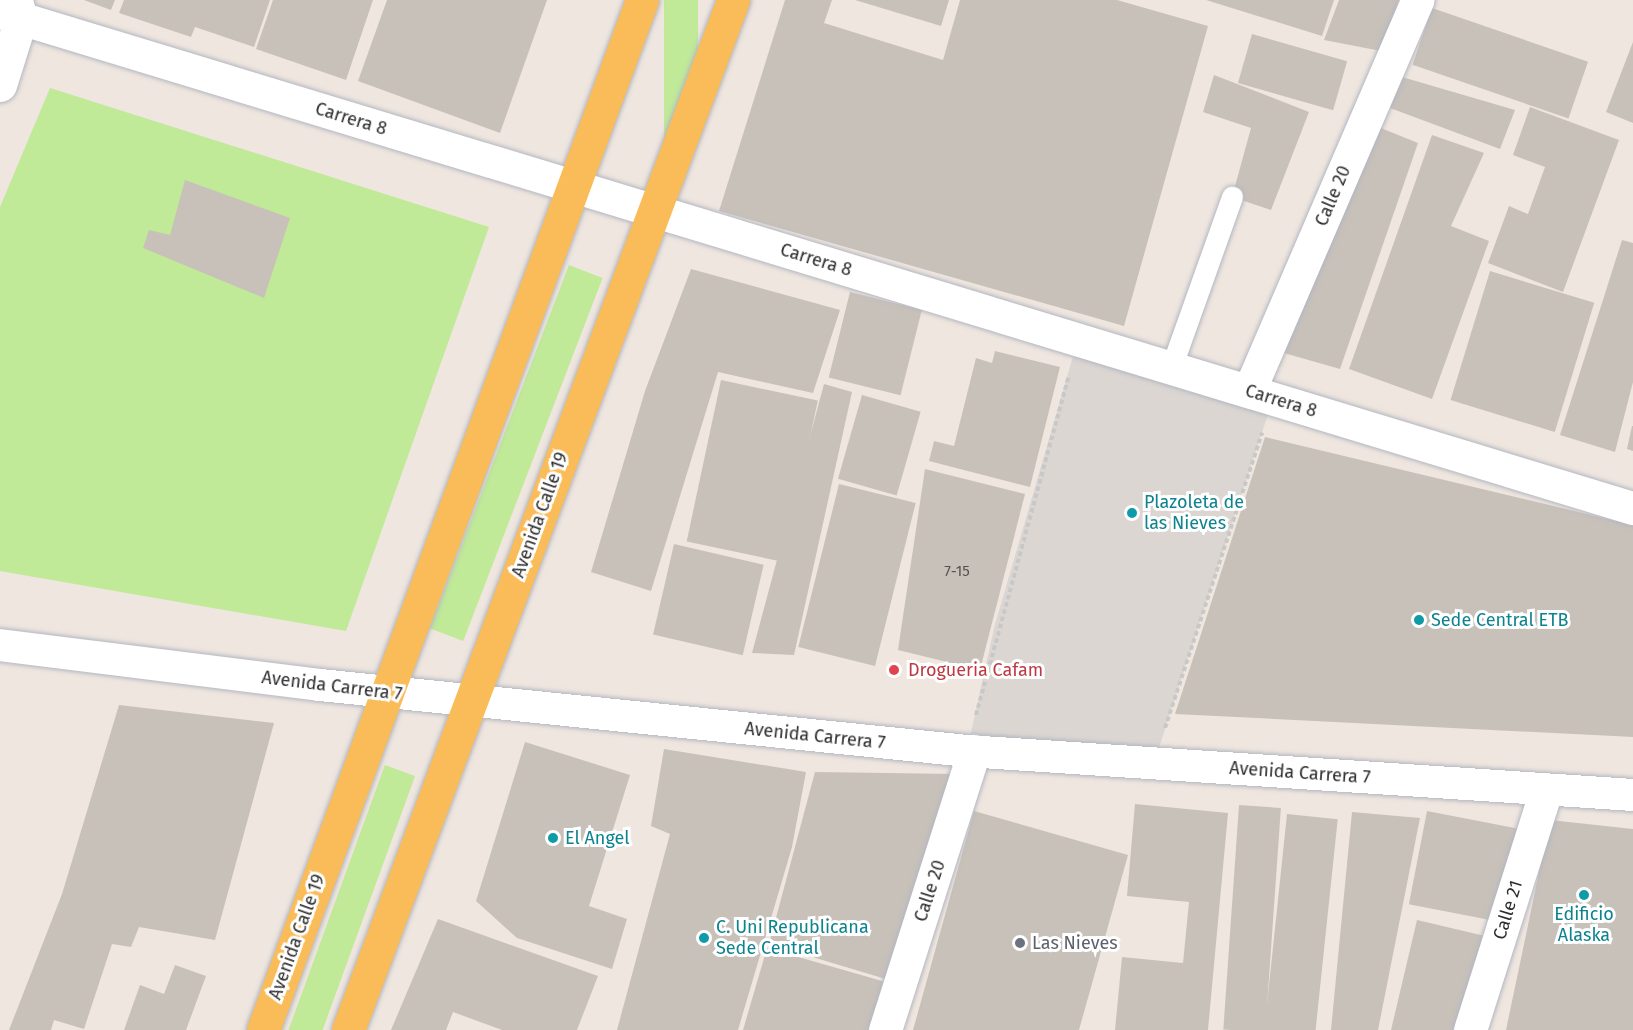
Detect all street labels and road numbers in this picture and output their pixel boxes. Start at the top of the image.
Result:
street label: Carrera 8 [313,98,389,140]
street label: Calle 20 [1311,163,1355,229]
street label: Carrera 8 [778,239,854,281]
street label: Carrera 8 [1243,380,1319,422]
street label: Avenida Calle 19 [507,449,573,581]
street label: Avenida Carrera 7 [260,667,404,705]
street label: Avenida Carrera 7 [743,718,887,754]
street label: Avenida Carrera 7 [1229,757,1371,789]
street label: Calle 20 [910,857,950,925]
street label: Avenida Calle 19 [264,871,330,1003]
street label: Calle 21 [1489,878,1527,942]

